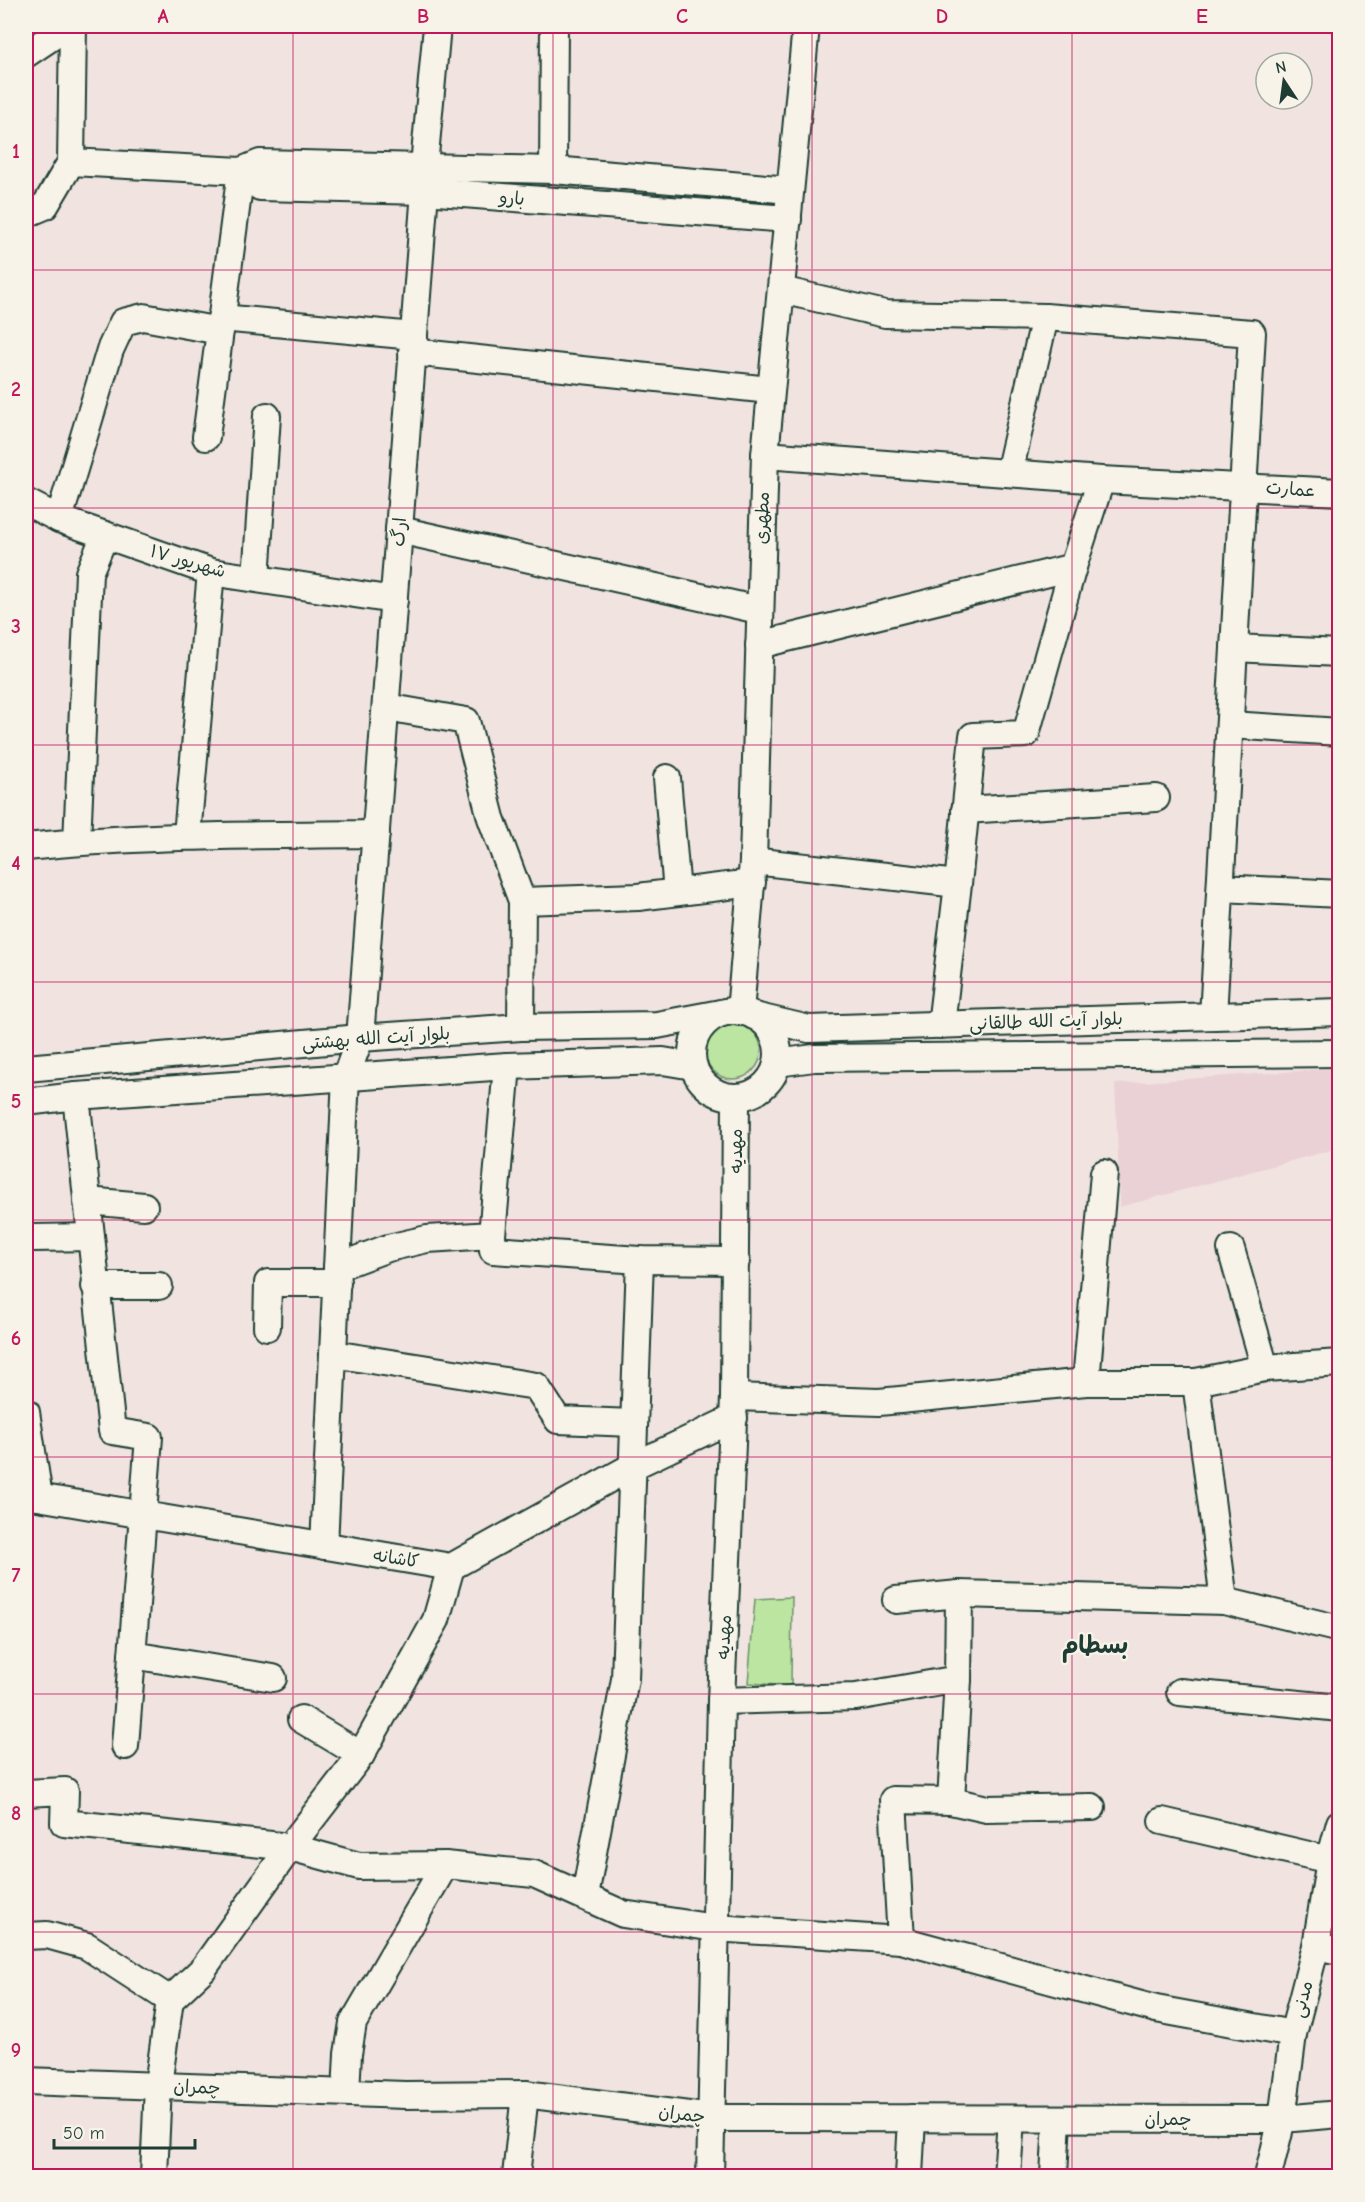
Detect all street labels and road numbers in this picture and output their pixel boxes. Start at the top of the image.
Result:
street label: بارو [497,187,525,210]
street label: عمارت [1265,477,1317,502]
street label: مطهری [751,491,774,545]
street label: ارگ [388,517,411,547]
street label: ۱۷ شهریور [148,541,228,582]
street label: بلوار آیت الله طالقانی [969,1008,1123,1035]
street label: بلوار آیت الله بهشتی [301,1023,451,1054]
street label: مهدیه [726,1129,747,1173]
street label: کاشانه [371,1544,421,1573]
street label: مهدیه [713,1614,736,1660]
street label: مدنی [1288,1978,1317,2020]
street label: چمران [173,2076,221,2100]
street label: چمران [657,2101,707,2129]
street label: چمران [1145,2109,1191,2131]

